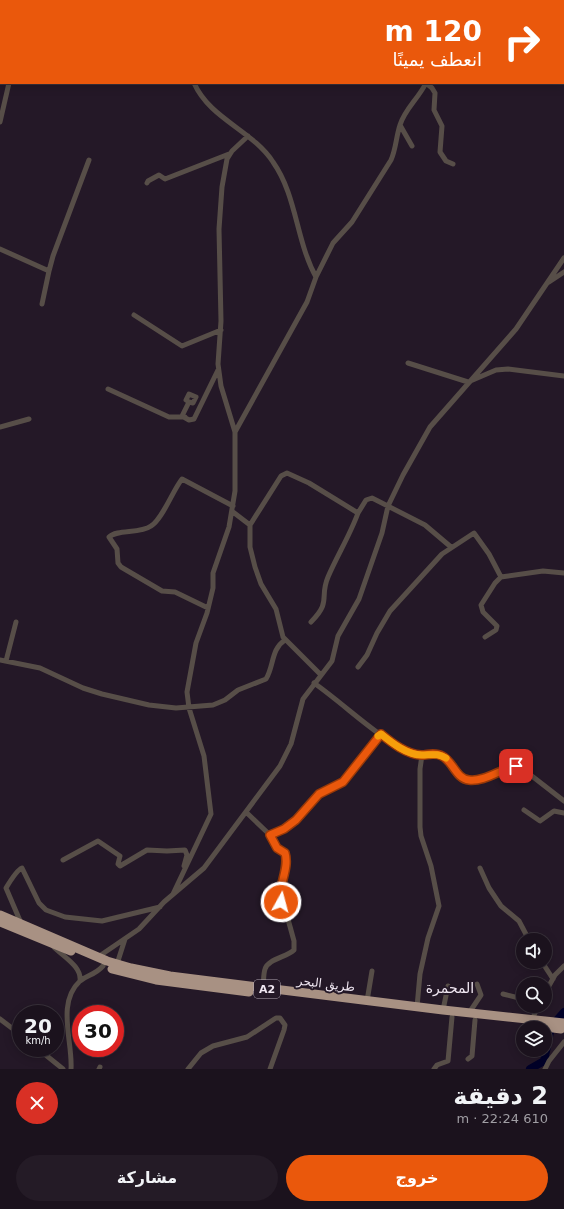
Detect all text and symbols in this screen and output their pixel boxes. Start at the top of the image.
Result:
text: 120 m [385,15,482,48]
icon: right [496,16,548,68]
text: انعطف يمينًا [392,49,482,70]
pin [499,749,533,783]
icon: arrive [505,755,527,777]
position arrow [260,881,302,923]
map controls [516,933,552,1057]
button: sound [516,933,552,969]
street label: طريق البحر [295,973,356,995]
button: search [516,977,552,1013]
road number: A2 [254,980,280,998]
district label: المحمرة [426,980,474,997]
speed limit sign: 30 [72,1005,124,1057]
text: 20 [24,1014,52,1038]
button: layers [516,1021,552,1057]
text: km/h [25,1035,51,1046]
button: close [16,1082,58,1124]
text: 2 دقيقة [453,1082,548,1110]
text: 610 m · 22:24 [457,1111,548,1126]
button: مشاركة [16,1155,278,1201]
button: خروج [286,1155,548,1201]

